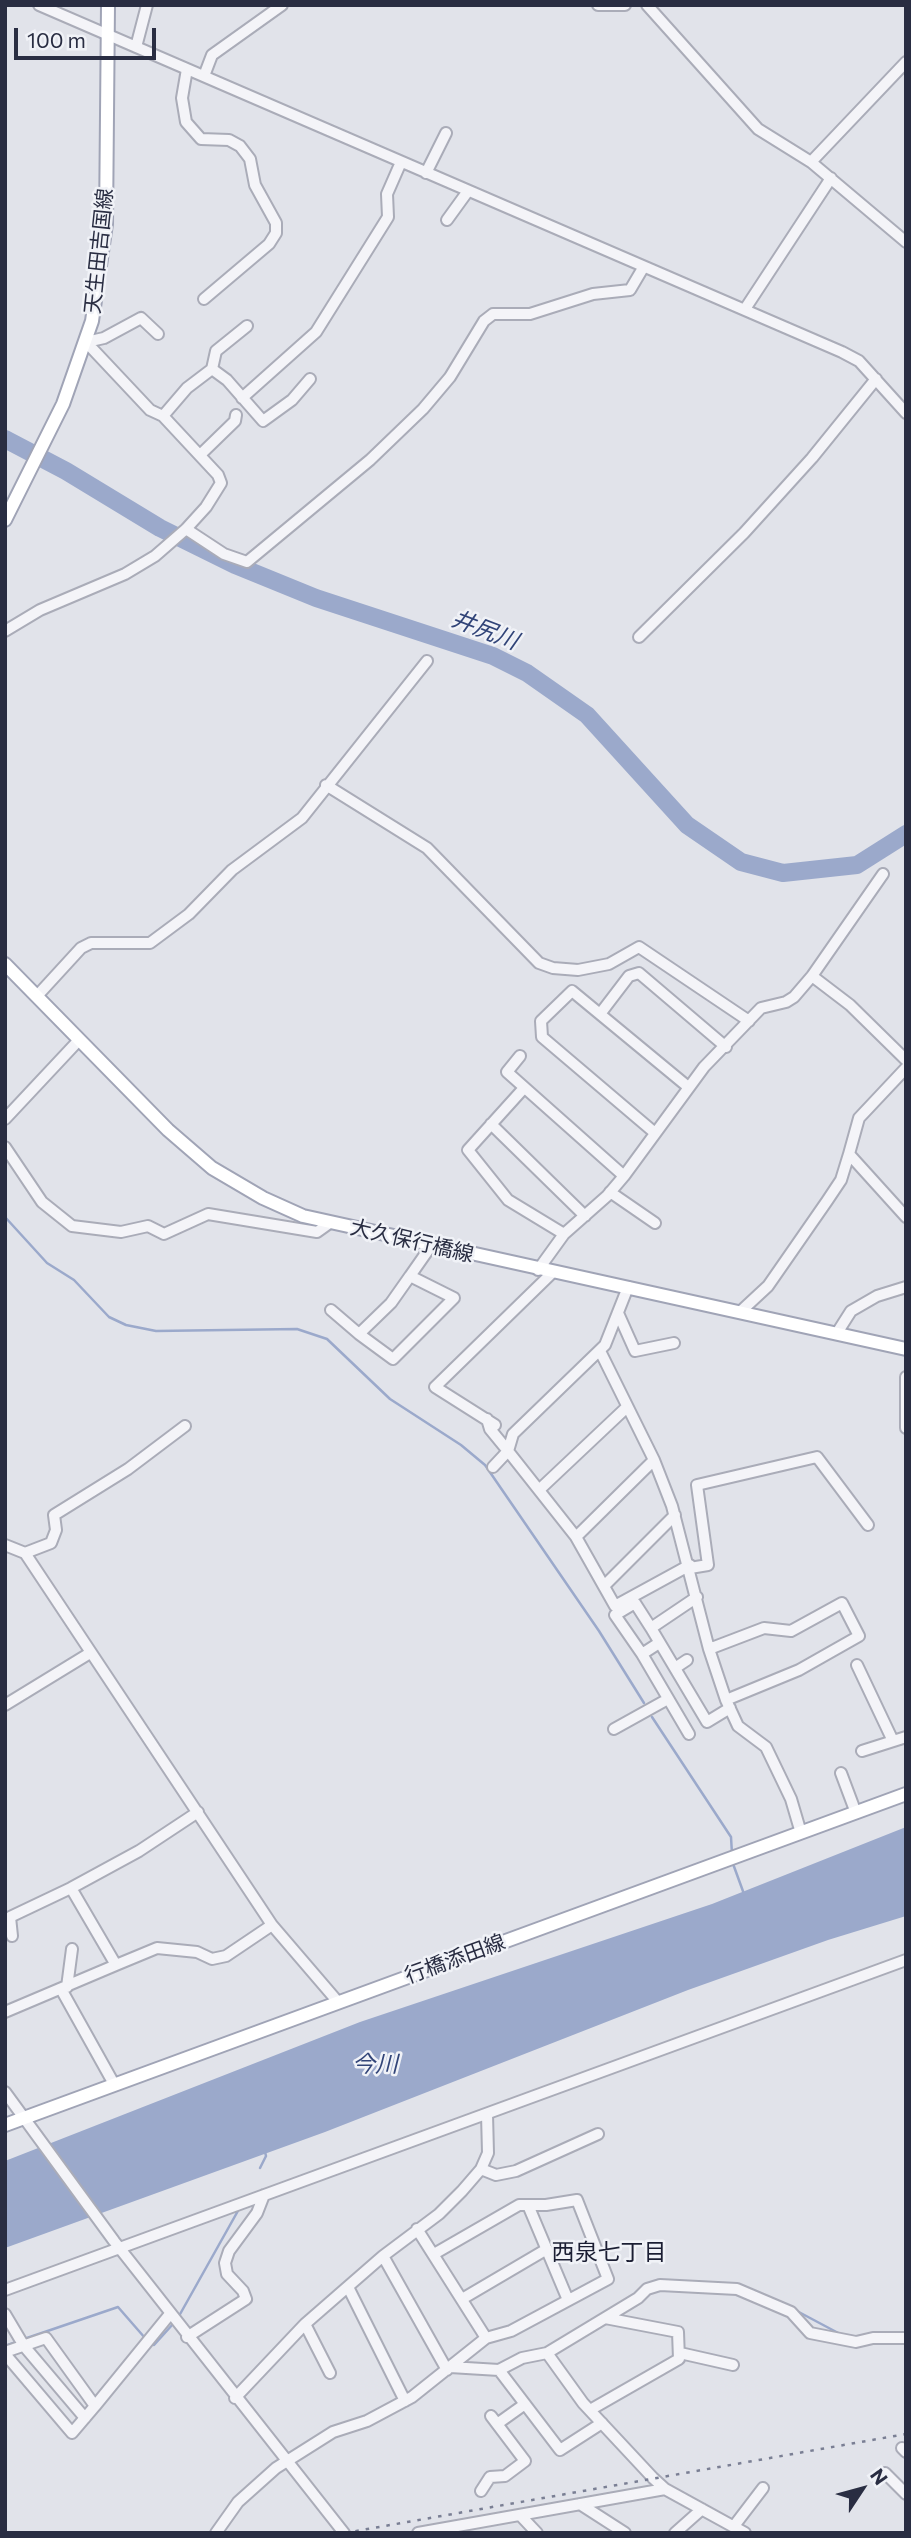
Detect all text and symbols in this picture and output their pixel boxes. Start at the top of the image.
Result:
scale bar [18,14,159,58]
text: 100 m [27,27,86,52]
street label: 天生田吉国線 [80,187,118,315]
water label: 井尻川 [448,605,522,655]
street label: 大久保行橋線 [348,1215,476,1267]
street label: 行橋添田線 [401,1929,509,1989]
water label: 今川 [352,2050,398,2078]
district label: 西泉七丁目 [552,2238,666,2266]
north arrow [827,2454,897,2524]
text: N [866,2464,893,2489]

